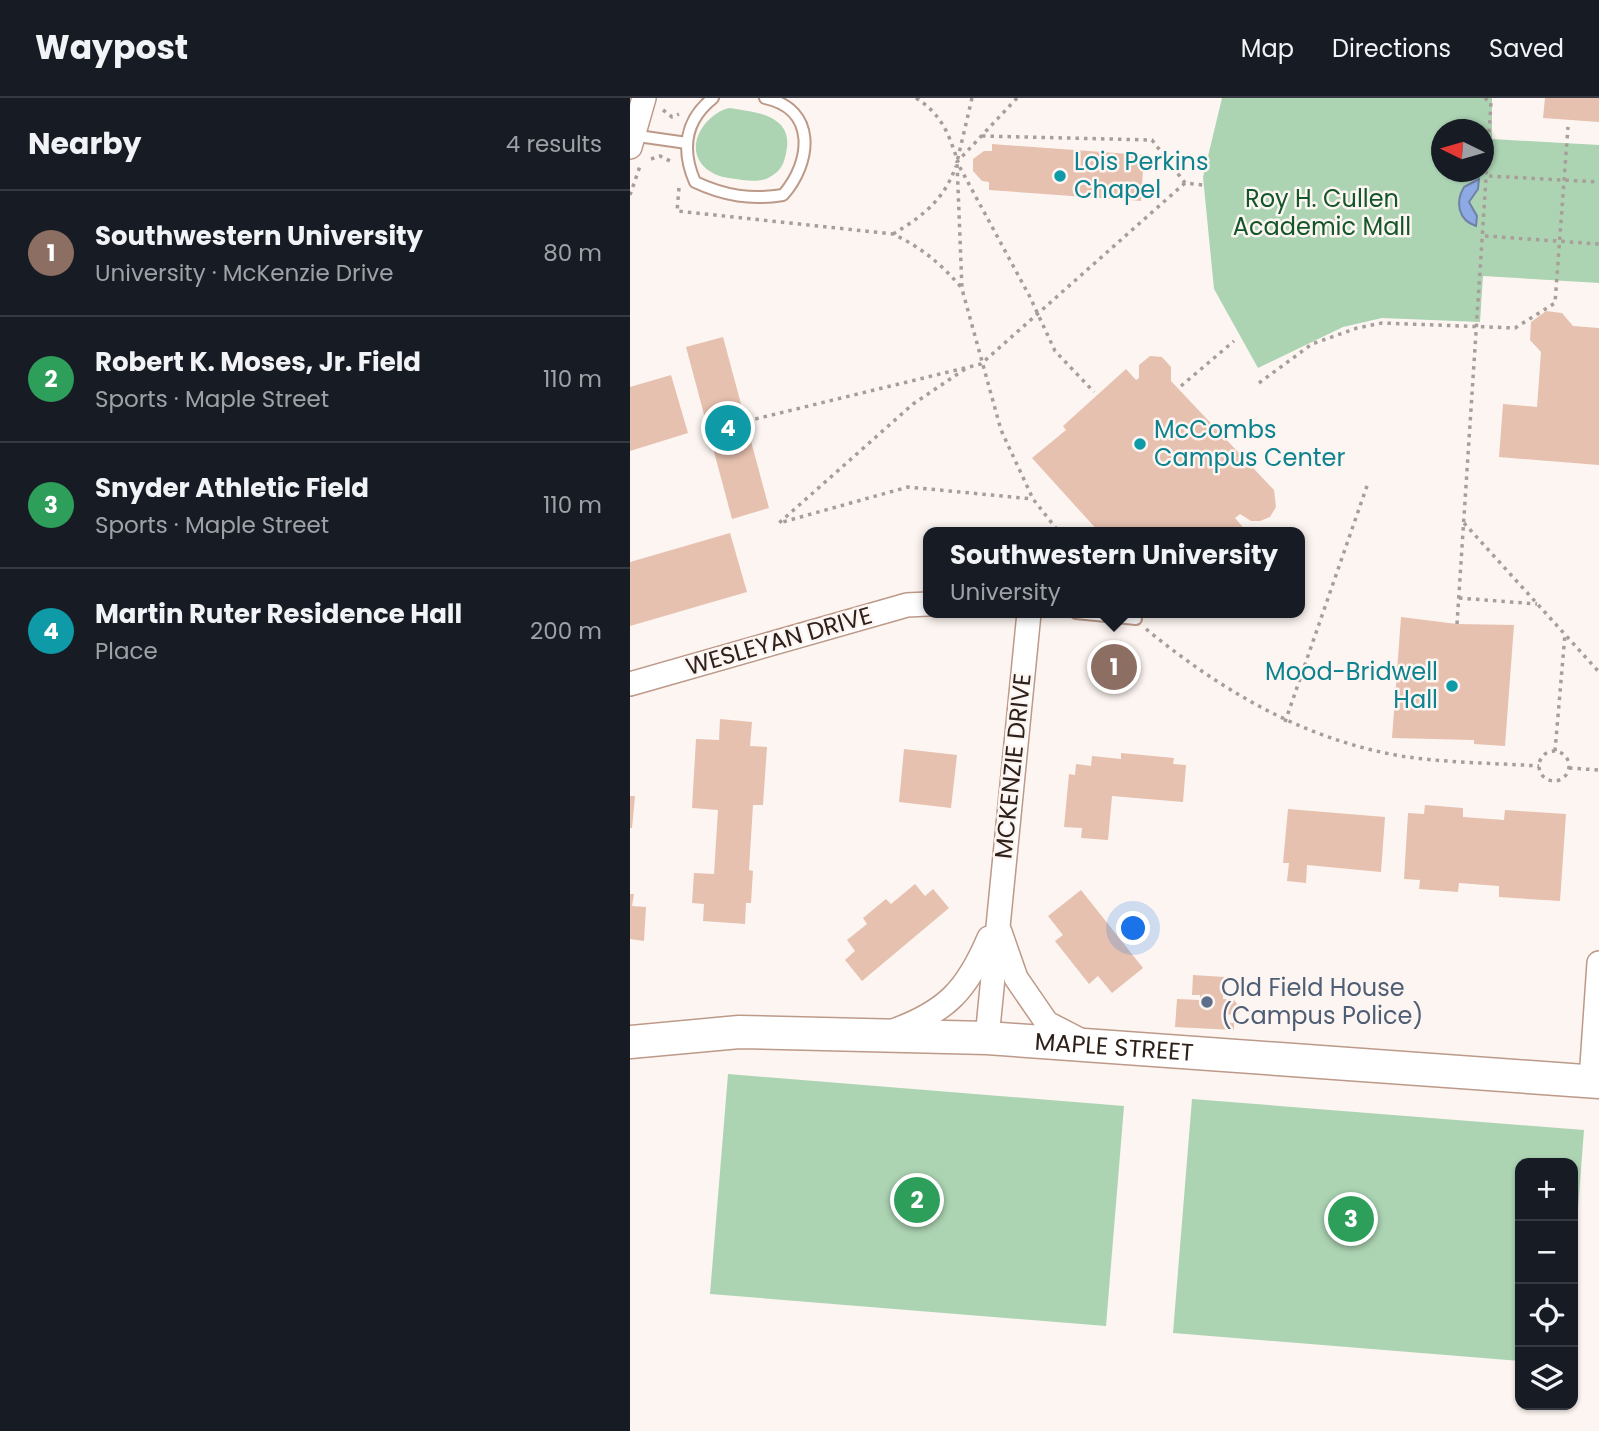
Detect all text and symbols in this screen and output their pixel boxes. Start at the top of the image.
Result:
text: Waypost [35,24,188,71]
text: Map [1241,32,1294,65]
text: Directions [1332,32,1451,65]
text: Saved [1489,32,1564,65]
north arrow [1431,119,1494,182]
text: Nearby [28,122,142,165]
text: 4 results [506,128,602,160]
place label: Lois Perkins Chapel [1074,145,1208,206]
marker: Lois Perkins Chapel [1052,168,1068,184]
park label: Roy H. Cullen Academic Mall [1233,182,1411,243]
text: Southwestern University [95,218,423,254]
text: 1 [47,237,55,269]
text: 80 m [543,237,602,269]
text: University · McKenzie Drive [95,257,394,289]
text: Robert K. Moses, Jr. Field [95,344,421,380]
text: 2 [44,363,58,395]
text: 110 m [543,363,602,395]
text: Sports · Maple Street [95,383,329,415]
pin: 4 [705,402,751,454]
place label: McCombs Campus Center [1154,413,1345,474]
marker: McCombs Campus Center [1132,436,1148,452]
text: Snyder Athletic Field [95,470,369,506]
text: 3 [44,489,58,521]
text: 110 m [543,489,602,521]
text: Sports · Maple Street [95,509,329,541]
popup [923,527,1305,618]
text: Southwestern University [950,537,1278,573]
text: University [950,576,1061,608]
text: Martin Ruter Residence Hall [95,596,462,632]
street label: WESLEYAN DRIVE [682,598,876,683]
text: 4 [43,615,59,647]
text: 200 m [530,615,602,647]
text: Place [95,635,158,667]
pin: 1 [1091,641,1137,693]
place label: Mood-Bridwell Hall [1265,655,1438,716]
street label: MCKENZIE DRIVE [986,672,1039,860]
marker: Mood-Bridwell Hall [1444,678,1460,694]
your location [1116,911,1150,945]
place label: Old Field House (Campus Police) [1221,971,1423,1032]
marker: Old Field House (Campus Police) [1199,994,1215,1010]
street label: MAPLE STREET [1034,1024,1195,1069]
map controls [1515,1158,1578,1410]
button: + [1515,1158,1578,1221]
pin: 2 [894,1174,940,1226]
pin: 3 [1328,1193,1374,1245]
button: − [1515,1221,1578,1284]
button: locate [1515,1284,1578,1347]
button: layers [1515,1347,1578,1410]

